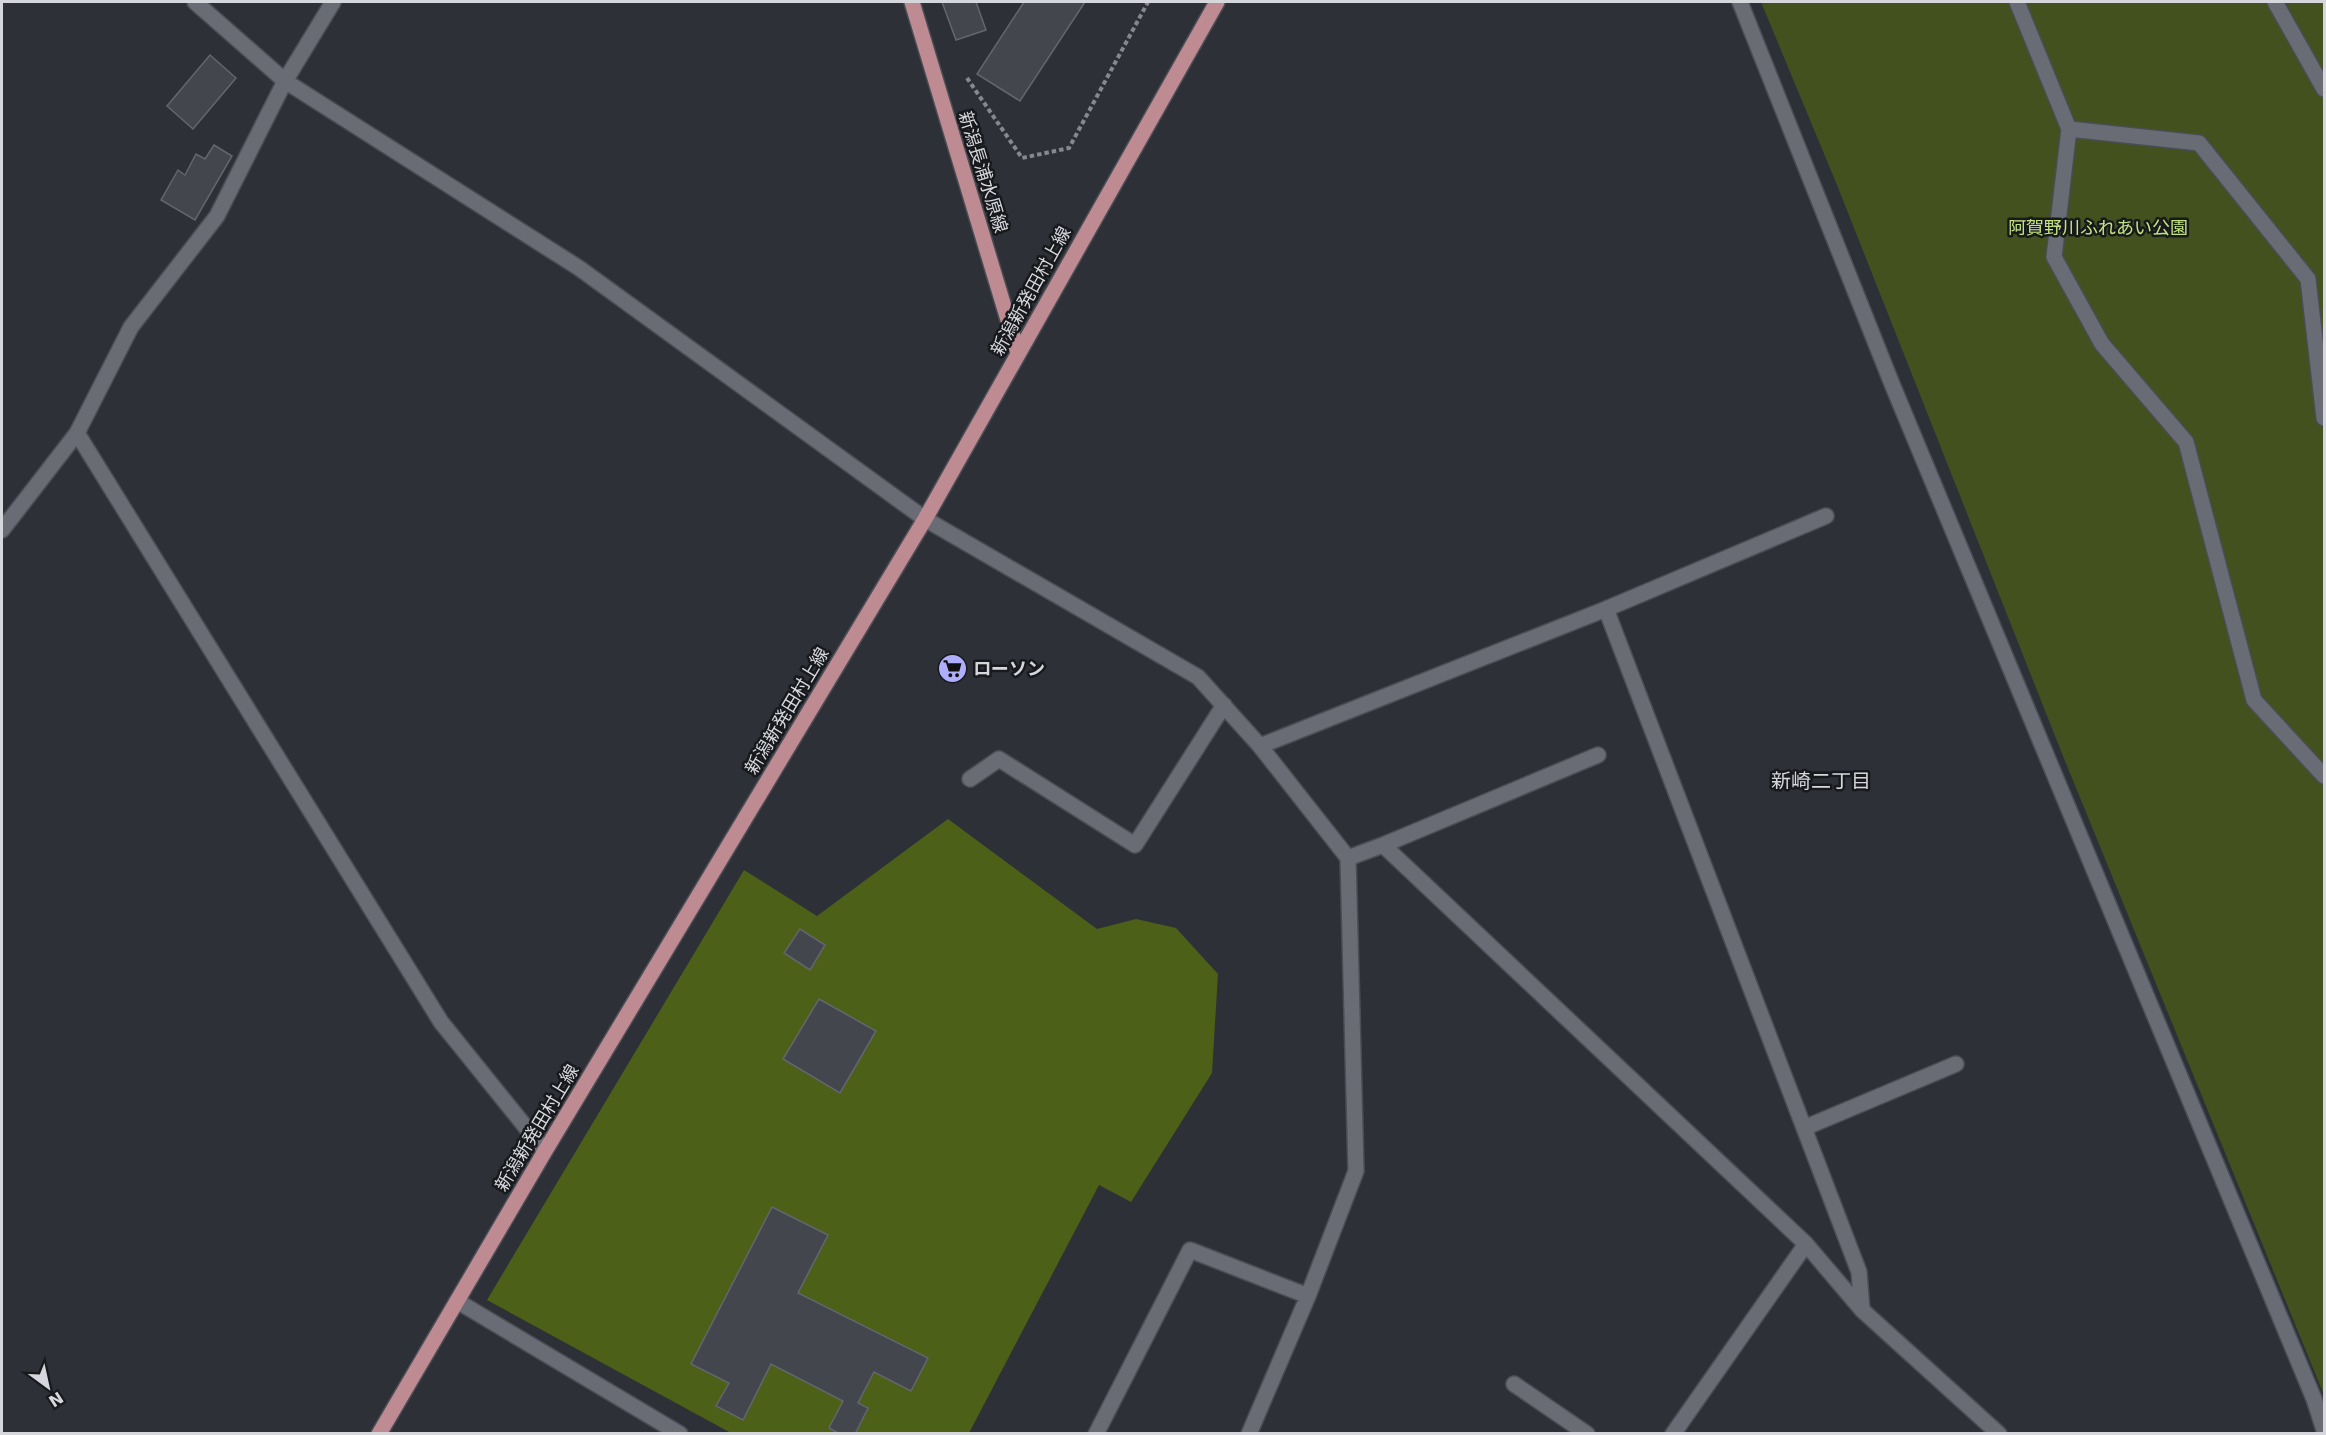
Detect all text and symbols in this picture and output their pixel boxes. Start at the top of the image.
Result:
street label: 新潟長浦水原線 [955,109,1012,235]
park label: 阿賀野川ふれあい公園 [2008,217,2188,238]
street label: 新潟新発田村上線 [986,223,1075,359]
street label: 新潟新発田村上線 [740,644,833,778]
supermarket icon: ローソン [936,653,968,685]
place label: ローソン [973,658,1045,679]
district label: 新崎二丁目 [1771,769,1871,793]
street label: 新潟新発田村上線 [490,1061,583,1195]
north arrow [18,1357,78,1417]
text: N [45,1388,67,1411]

